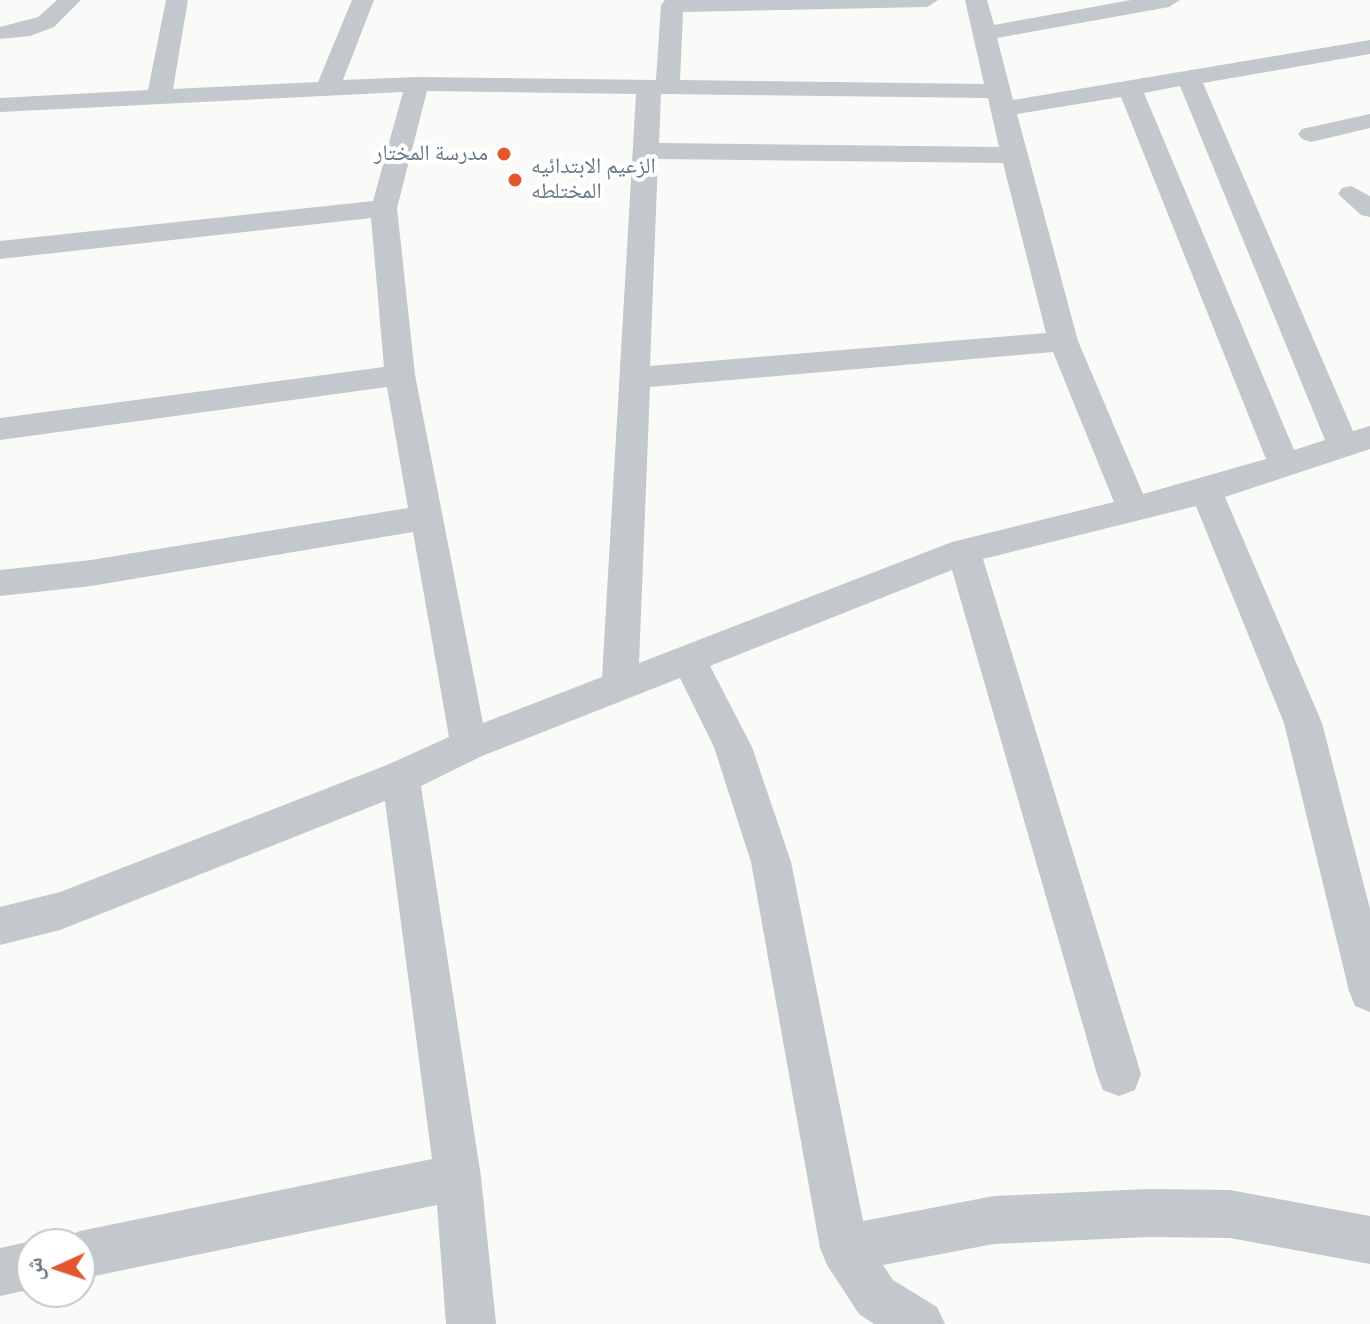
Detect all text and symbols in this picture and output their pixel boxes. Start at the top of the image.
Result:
place label: مدرسة المختار [374,141,488,167]
marker: مدرسة المختار [495,145,513,163]
place label: الزعيم الابتدائيه المختلطه [531,154,656,206]
marker: الزعيم الابتدائيه المختلطه [506,171,524,189]
north arrow [16,1228,96,1308]
text: ش [18,1257,50,1282]

